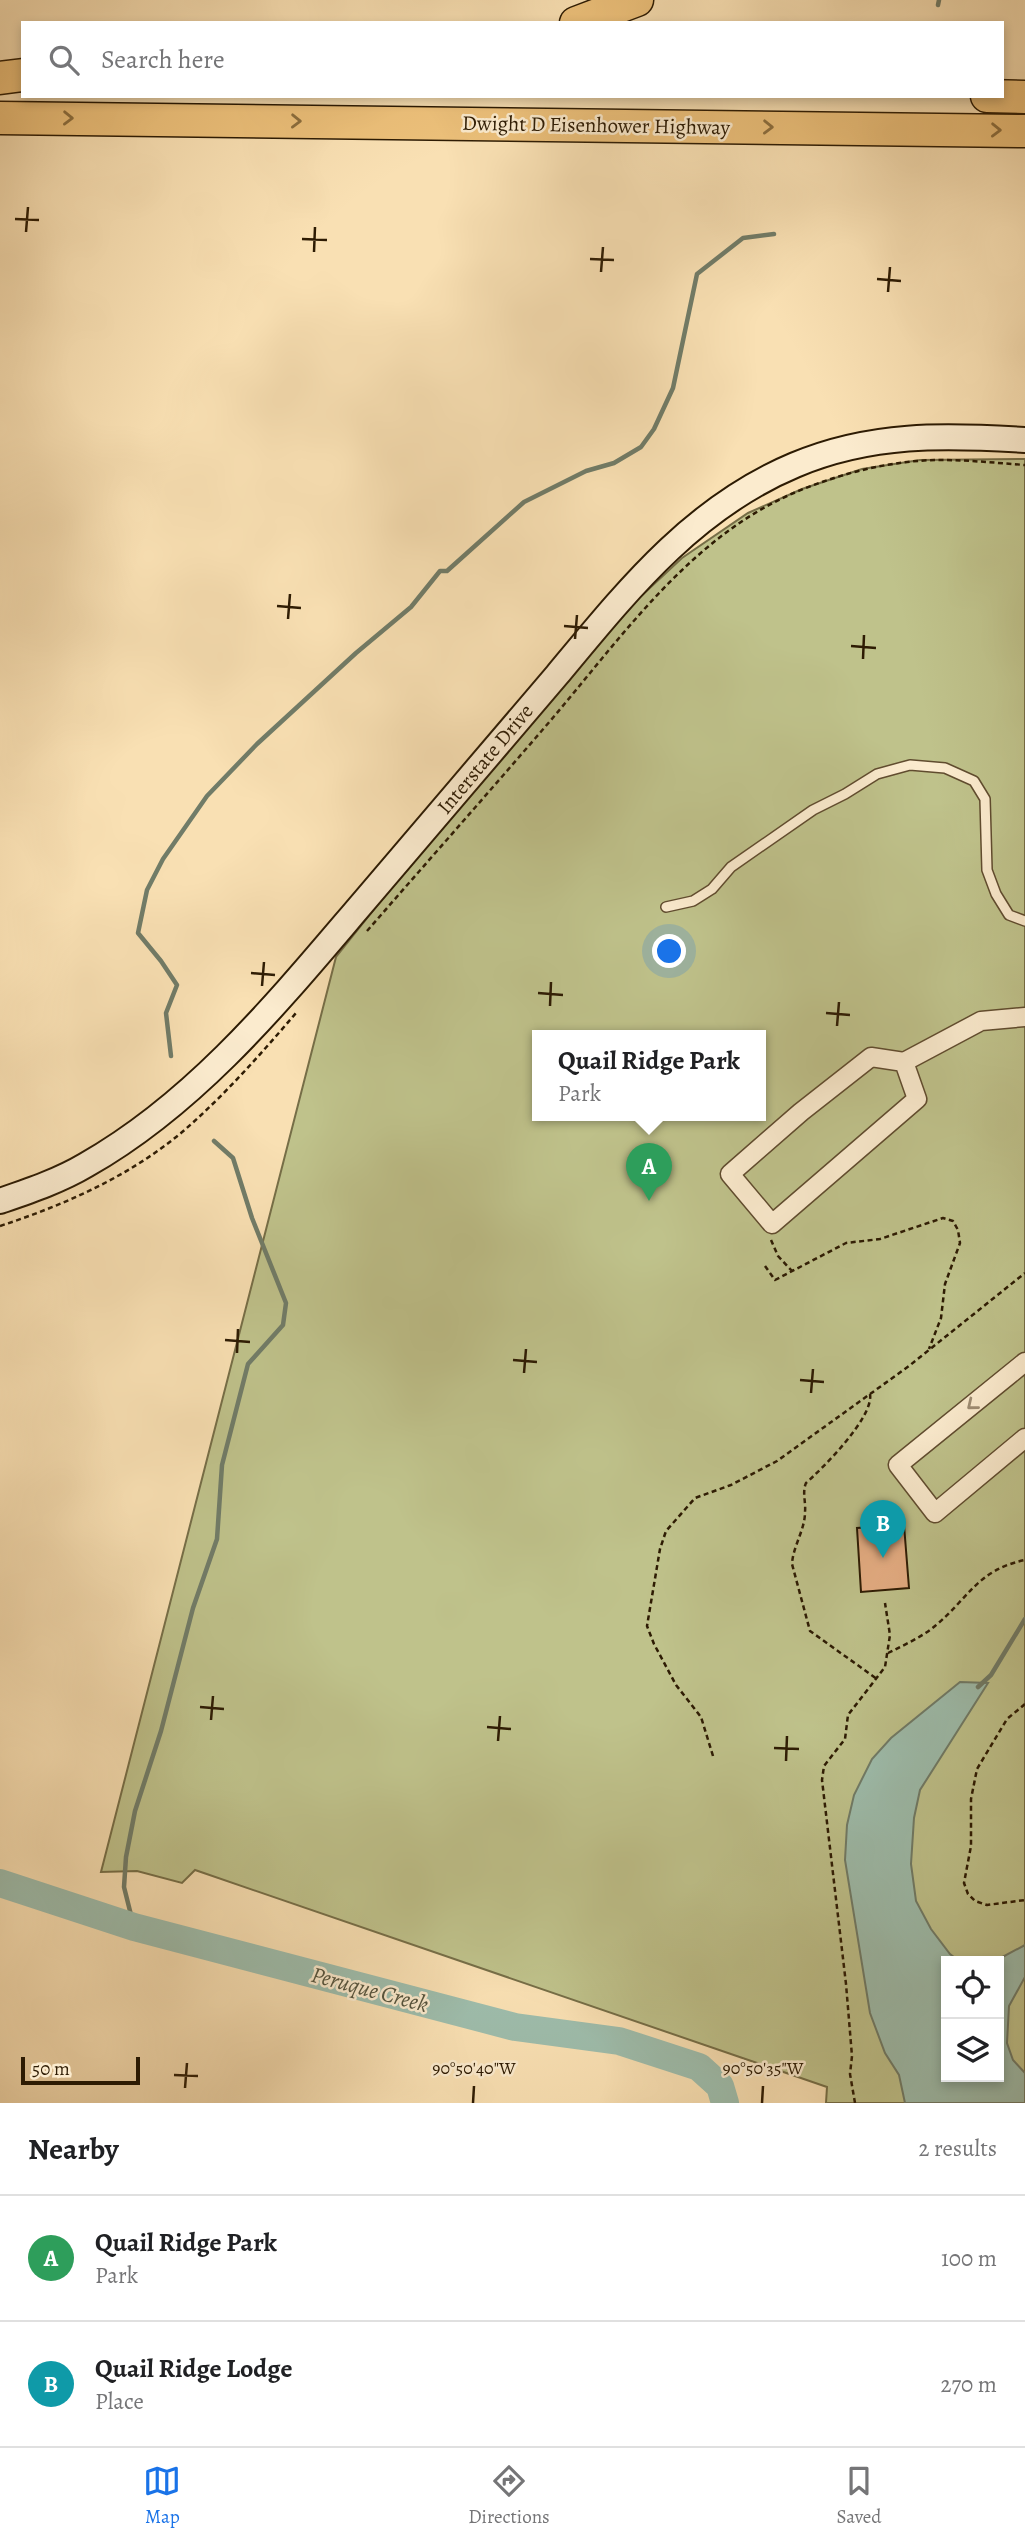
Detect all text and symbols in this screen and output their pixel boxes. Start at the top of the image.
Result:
search box [21,21,1004,98]
icon: search [45,41,83,79]
text: Search here [101,42,225,77]
street label: Dwight D Eisenhower Highway [462,109,731,141]
one-way arrow [63,110,74,126]
one-way arrow [291,113,301,129]
one-way arrow [763,119,774,135]
one-way arrow [991,122,1001,138]
street label: Interstate Drive [431,698,539,820]
your location [652,934,686,968]
popup [532,1030,766,1121]
text: Quail Ridge Park [558,1043,740,1078]
text: Park [558,1078,601,1109]
pin: A [626,1143,672,1201]
one-way arrow [967,1397,979,1410]
pin: B [860,1500,906,1558]
map controls [941,1956,1004,2082]
button: locate [941,1956,1004,2019]
water label: Peruque Creek [308,1959,432,2020]
button: layers [941,2019,1004,2082]
scale bar [21,2054,140,2086]
text: 50 m [32,2056,70,2082]
text: 90°50'40"W [432,2056,516,2080]
text: 90°50'35"W [722,2056,804,2080]
text: Nearby [28,2129,119,2169]
text: 2 results [919,2133,997,2164]
text: Quail Ridge Park [95,2225,277,2260]
text: A [44,2243,58,2274]
text: 100 m [941,2243,997,2274]
text: Park [95,2260,138,2291]
text: Quail Ridge Lodge [95,2351,292,2386]
text: B [44,2369,58,2400]
text: 270 m [940,2369,997,2400]
text: Place [95,2386,144,2417]
tab: Map [143,2462,181,2530]
tab: Directions [468,2462,550,2530]
tab: Saved [837,2462,882,2530]

